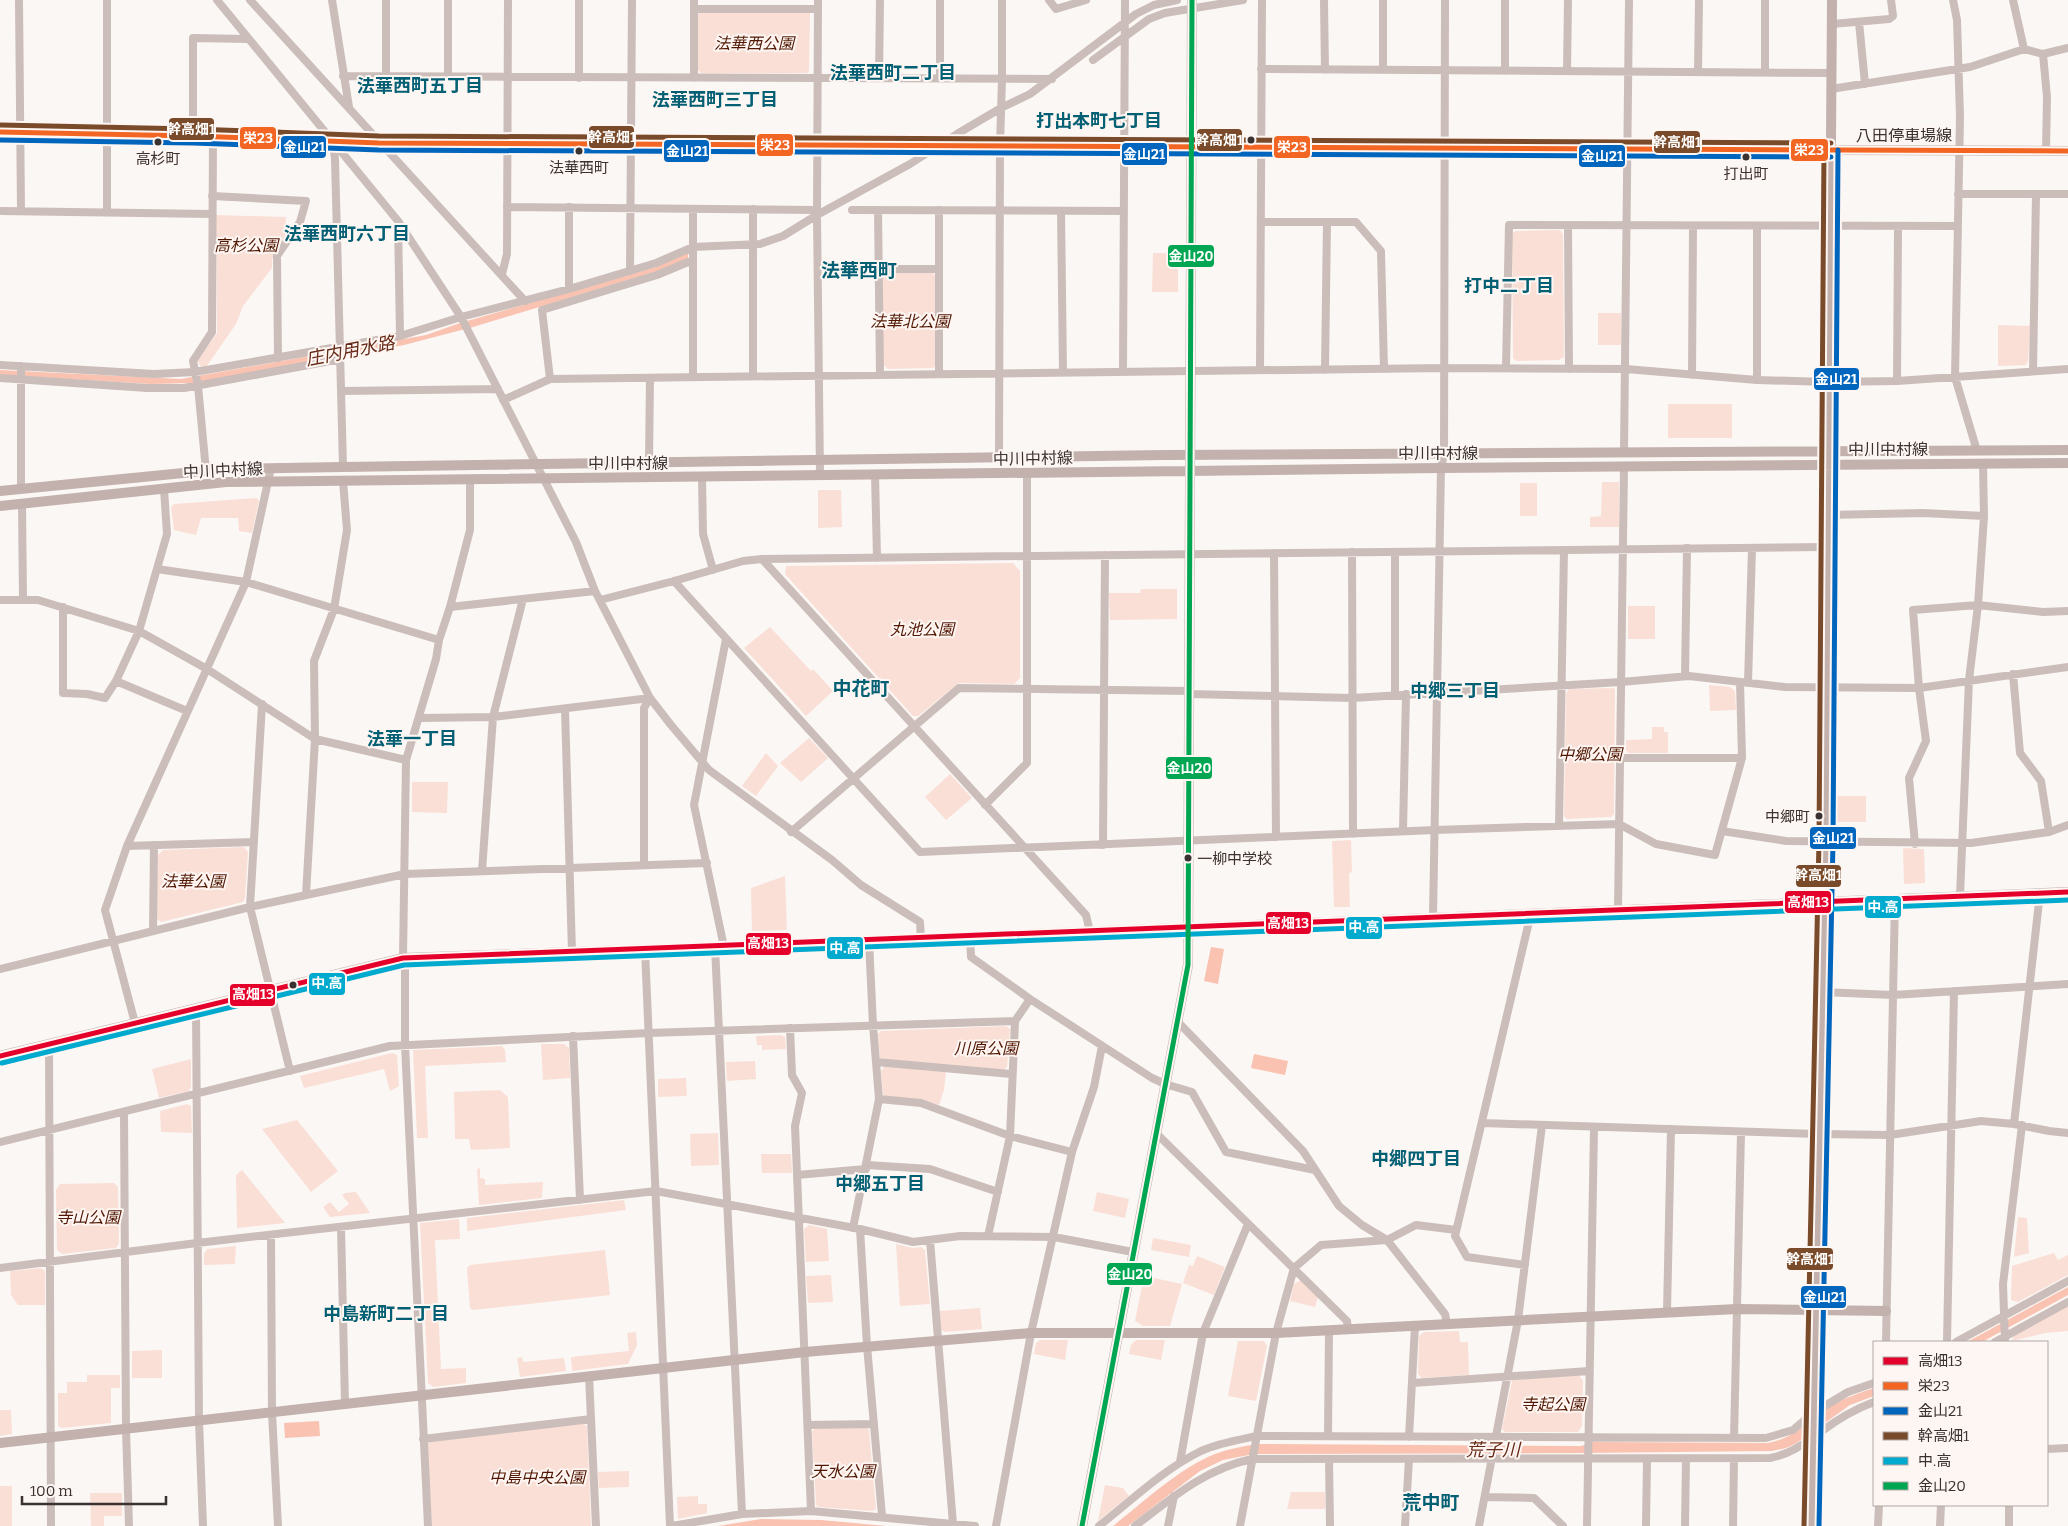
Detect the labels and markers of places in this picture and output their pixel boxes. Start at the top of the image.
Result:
unlabelled marker [1246,135,1256,145]
marker: 高杉町 [153,137,163,147]
marker: 法華西町 [574,146,584,156]
place label: 高杉町 [135,150,181,168]
marker: 打出町 [1741,152,1751,162]
place label: 法華西町 [549,159,609,177]
place label: 打出町 [1723,165,1769,183]
place label: 中郷町 [1765,808,1810,826]
marker: 中郷町 [1814,811,1824,821]
place label: 一柳中学校 [1197,850,1272,868]
marker: 一柳中学校 [1183,853,1193,863]
unlabelled marker [288,980,298,990]

